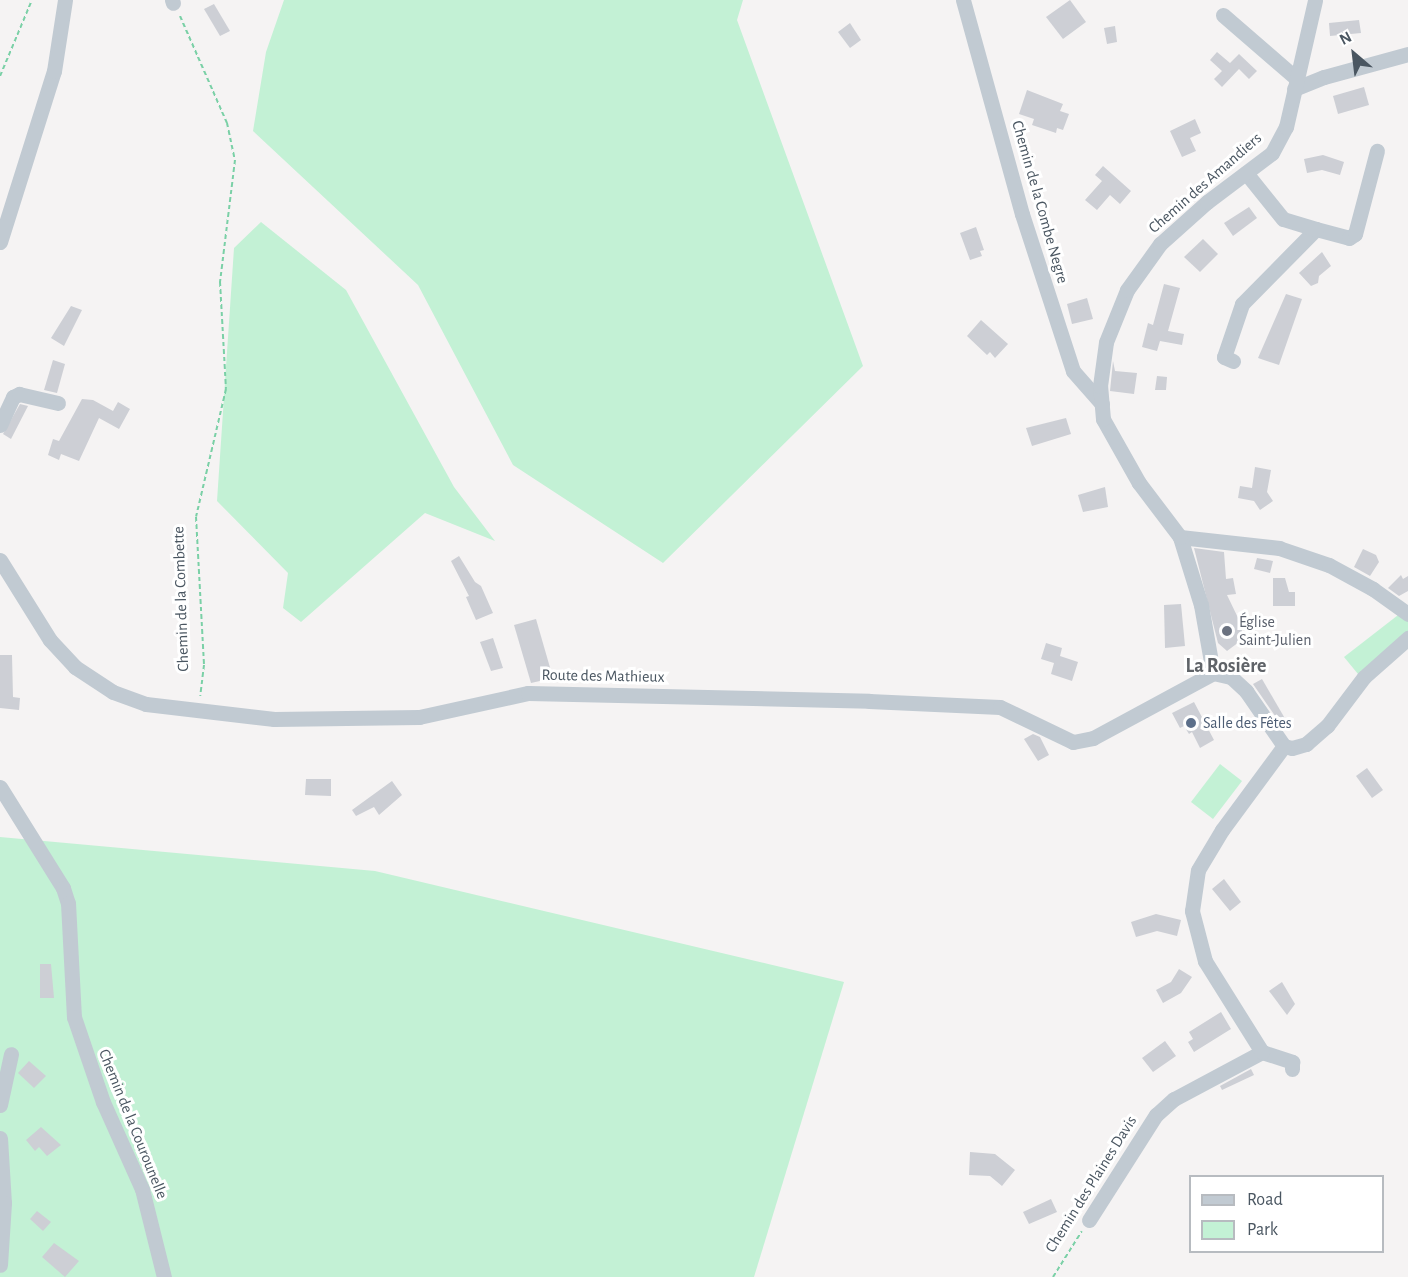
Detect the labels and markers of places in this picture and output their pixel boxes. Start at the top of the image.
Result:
place label: Église Saint-Julien [1239,612,1311,650]
marker: Église Saint-Julien [1220,624,1234,638]
place label: Salle des Fêtes [1203,713,1292,733]
marker: Salle des Fêtes [1184,716,1198,730]

